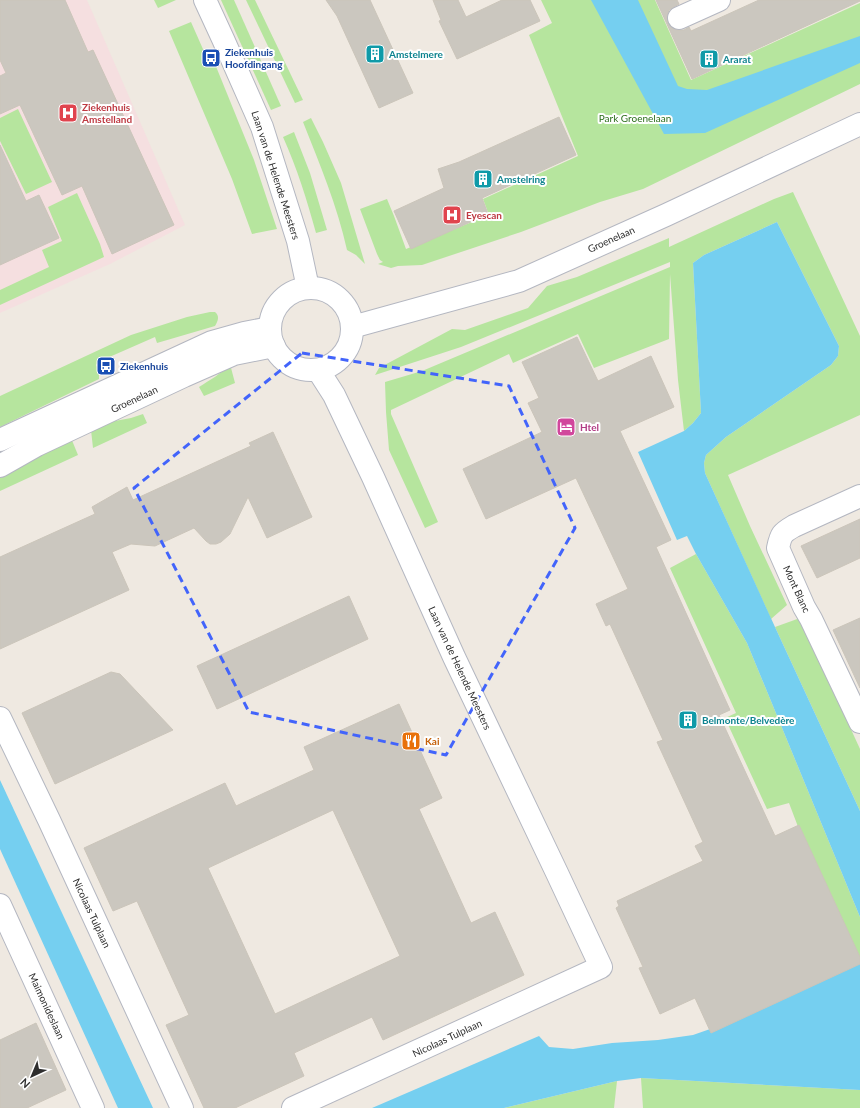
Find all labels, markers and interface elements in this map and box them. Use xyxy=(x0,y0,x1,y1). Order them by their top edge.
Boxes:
building icon: Amstelmere xyxy=(364,43,386,65)
place label: Ziekenhuis Hoofdingang xyxy=(225,46,283,70)
bus stop icon: Ziekenhuis Hoofdingang xyxy=(200,47,222,69)
place label: Amstelmere xyxy=(388,48,444,60)
building icon: Ararat xyxy=(698,48,720,70)
place label: Ararat xyxy=(722,53,751,65)
place label: Ziekenhuis Amstelland xyxy=(81,101,132,125)
hospital icon: Ziekenhuis Amstelland xyxy=(57,102,79,124)
street label: Laan van de Helende Meesters xyxy=(249,109,303,241)
park label: Park Groenelaan xyxy=(599,112,671,124)
building icon: Amstelring xyxy=(472,168,494,190)
place label: Amstelring xyxy=(496,173,546,185)
hospital icon: Eyescan xyxy=(441,204,463,226)
place label: Eyescan xyxy=(466,209,502,221)
street label: Groenelaan xyxy=(586,223,636,255)
bus stop icon: Ziekenhuis xyxy=(95,355,117,377)
place label: Ziekenhuis xyxy=(120,360,169,372)
street label: Groenelaan xyxy=(109,383,159,415)
hotel icon: Htel xyxy=(555,416,577,438)
place label: Htel xyxy=(580,421,599,433)
street label: Mont Blanc xyxy=(781,564,813,615)
street label: Laan van de Helende Meesters xyxy=(426,604,494,732)
building icon: Belmonte/Belvedère xyxy=(677,709,699,731)
place label: Belmonte/Belvedère xyxy=(702,714,795,726)
restaurant icon: Kai xyxy=(400,730,422,752)
place label: Kai xyxy=(425,735,440,747)
street label: Nicolaas Tulplaan xyxy=(71,876,113,950)
street label: Maimonideslaan xyxy=(26,971,68,1041)
street label: Nicolaas Tulplaan xyxy=(410,1017,484,1059)
north arrow xyxy=(12,1056,52,1096)
text: N xyxy=(17,1076,32,1091)

